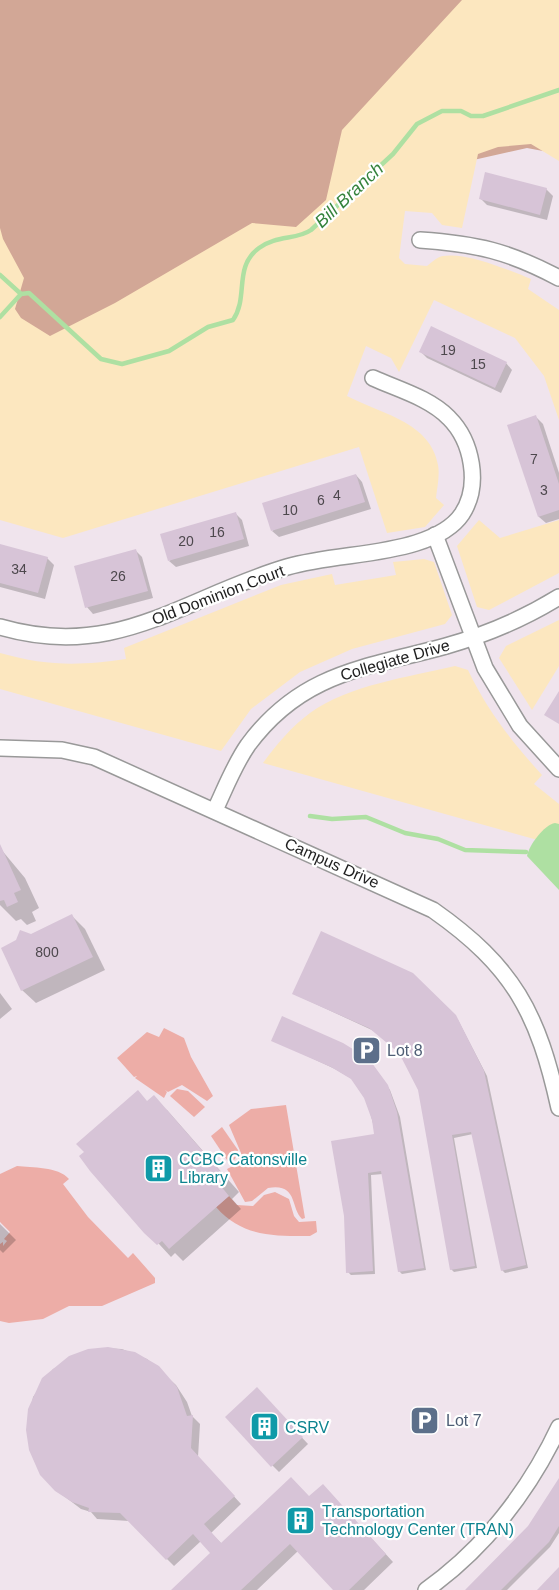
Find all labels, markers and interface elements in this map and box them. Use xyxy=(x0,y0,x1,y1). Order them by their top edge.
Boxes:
water label: Bill Branch xyxy=(311,158,387,232)
house number: 19 xyxy=(440,342,456,358)
house number: 15 xyxy=(470,356,486,372)
house number: 7 xyxy=(530,451,538,467)
house number: 3 xyxy=(540,482,548,498)
house number: 4 xyxy=(333,487,341,503)
house number: 6 xyxy=(317,492,325,508)
house number: 10 xyxy=(282,502,298,518)
house number: 16 xyxy=(209,524,225,540)
house number: 20 xyxy=(178,533,194,549)
house number: 34 xyxy=(11,561,27,577)
street label: Old Dominion Court xyxy=(149,562,287,628)
house number: 26 xyxy=(110,568,126,584)
street label: Collegiate Drive xyxy=(338,636,452,684)
street label: Campus Drive xyxy=(282,835,382,891)
house number: 800 xyxy=(35,944,59,960)
parking icon: Lot 8 xyxy=(350,1034,382,1066)
place label: Lot 8 xyxy=(387,1042,423,1059)
place label: CCBC Catonsville Library xyxy=(179,1151,307,1186)
building icon: CCBC Catonsville Library xyxy=(142,1152,174,1184)
parking icon: Lot 7 xyxy=(409,1404,441,1436)
building icon: CSRV xyxy=(248,1411,280,1443)
place label: Lot 7 xyxy=(446,1412,482,1429)
place label: CSRV xyxy=(285,1419,329,1436)
place label: Transportation Technology Center (TRAN) xyxy=(322,1503,514,1538)
building icon: Transportation Technology Center (TRAN) xyxy=(285,1504,317,1536)

